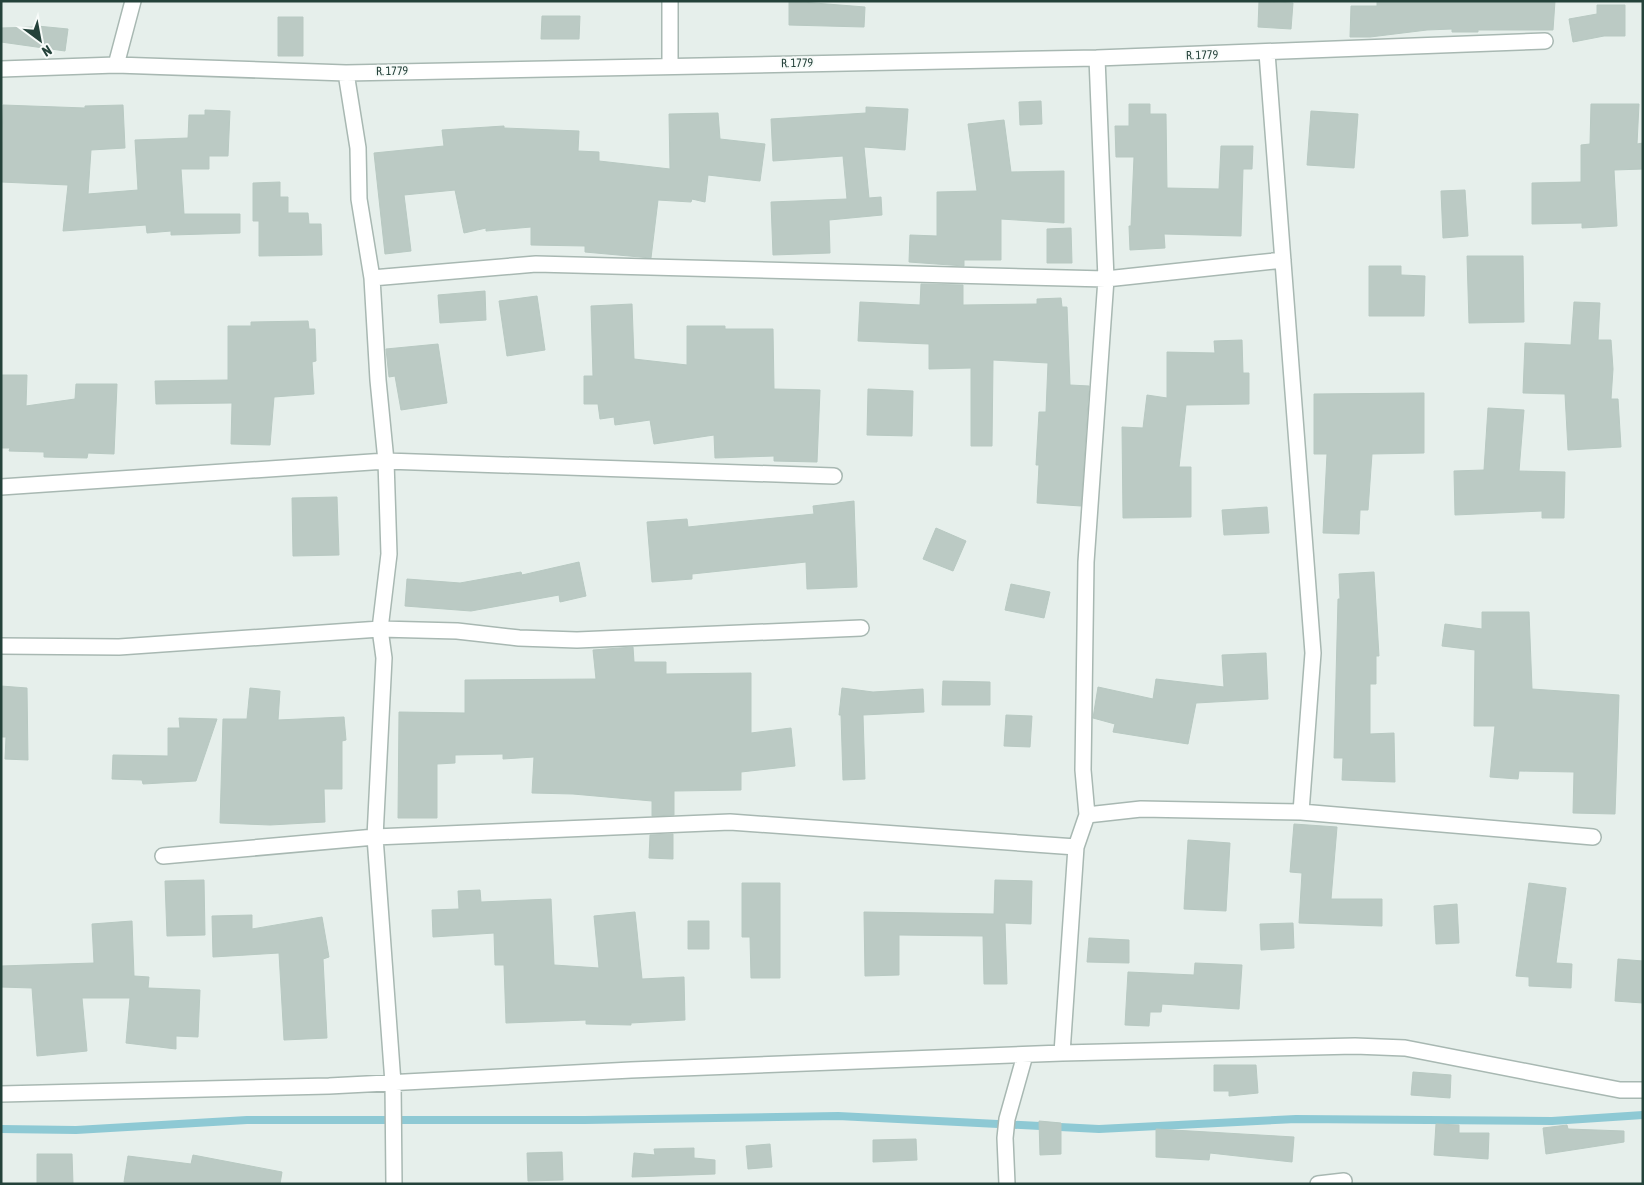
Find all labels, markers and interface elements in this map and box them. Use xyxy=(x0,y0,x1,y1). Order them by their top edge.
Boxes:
north arrow xyxy=(15,15,65,65)
text: N xyxy=(39,42,55,60)
street label: R. 1779 xyxy=(1186,47,1219,63)
street label: R. 1779 xyxy=(781,56,814,70)
street label: R. 1779 xyxy=(376,64,409,78)

